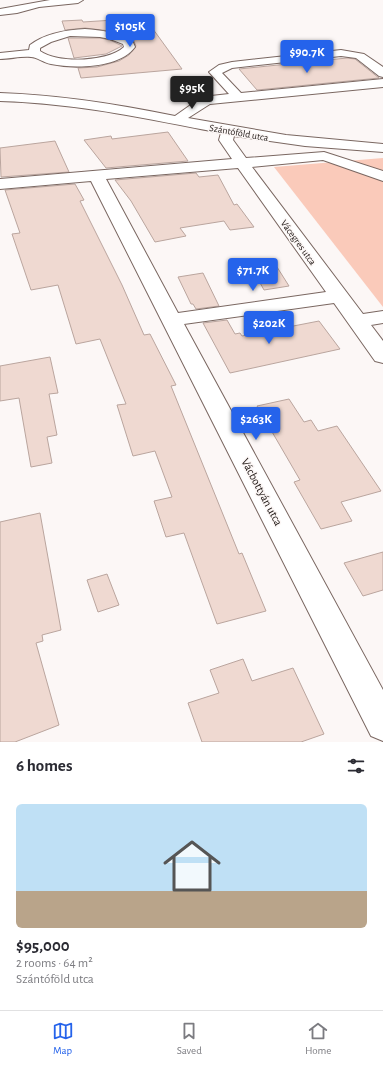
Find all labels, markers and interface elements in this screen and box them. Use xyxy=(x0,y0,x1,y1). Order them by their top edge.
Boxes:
pin: $105K xyxy=(102,14,158,48)
text: $105K xyxy=(115,20,145,33)
pin: $90.7K xyxy=(274,40,340,74)
text: $90.7K xyxy=(289,46,325,59)
pin: $95K xyxy=(168,76,216,110)
text: $95K xyxy=(179,82,205,95)
street label: Szántóföld utca xyxy=(208,123,270,143)
street label: Vácegres utca xyxy=(279,218,318,267)
pin: $71.7K xyxy=(220,258,286,292)
text: $71.7K xyxy=(237,264,269,277)
pin: $202K xyxy=(241,311,297,345)
text: $202K xyxy=(253,317,285,330)
pin: $263K xyxy=(228,407,284,441)
text: $263K xyxy=(240,413,272,426)
street label: Vácbottyán utca xyxy=(238,456,285,529)
icon: filters xyxy=(345,755,367,777)
text: 6 homes xyxy=(16,757,72,774)
icon: home xyxy=(156,830,228,902)
text: $95,000 xyxy=(16,937,70,954)
text: 2 rooms · 64 m² xyxy=(16,957,93,970)
text: Szántóföld utca xyxy=(16,973,94,986)
tab: Map xyxy=(52,1020,74,1057)
tab: Saved xyxy=(177,1020,202,1057)
tab: Home xyxy=(305,1020,331,1057)

